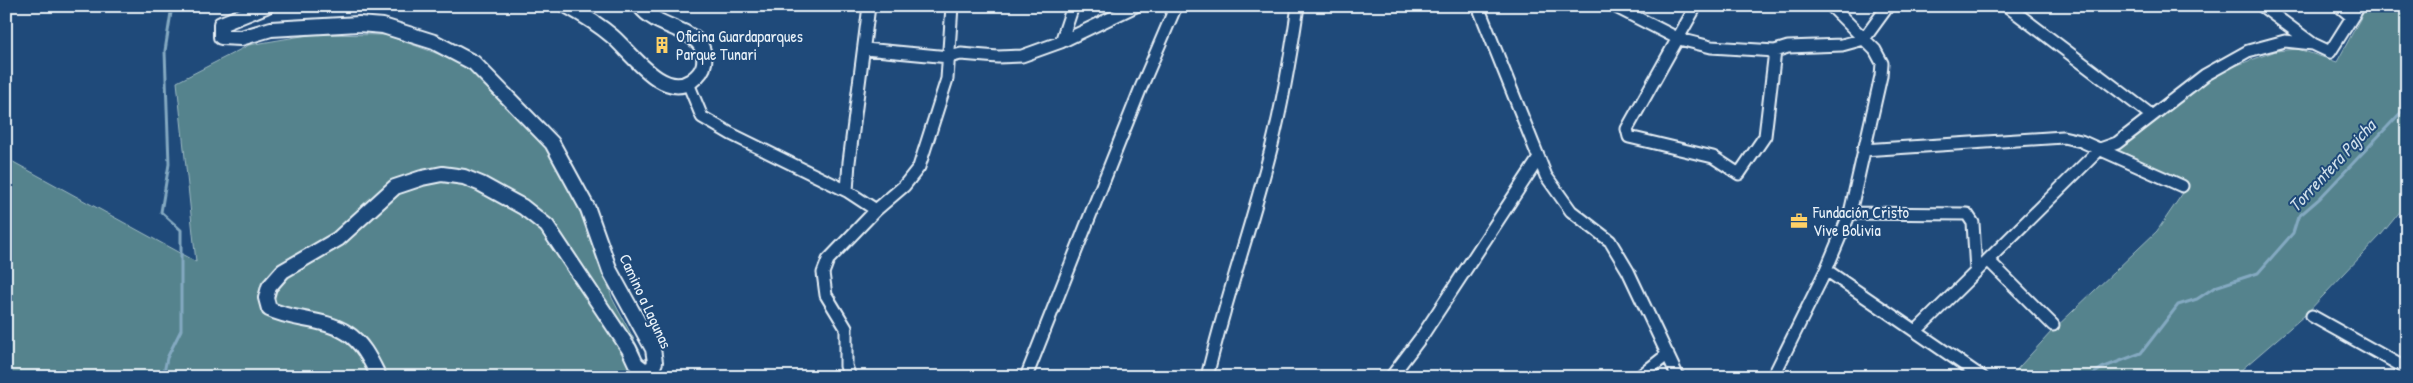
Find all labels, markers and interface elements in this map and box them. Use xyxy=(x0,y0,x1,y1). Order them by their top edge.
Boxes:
place label: Oficina Guardaparques Parque Tunari xyxy=(676,25,803,65)
building icon: Oficina Guardaparques Parque Tunari xyxy=(652,35,672,55)
water label: Torrentera Pajcha xyxy=(2282,113,2382,217)
place label: Fundación Cristo Vive Bolivia xyxy=(1812,201,1909,241)
office icon: Fundación Cristo Vive Bolivia xyxy=(1789,211,1809,231)
street label: Camino a Lagunas xyxy=(614,250,678,352)

